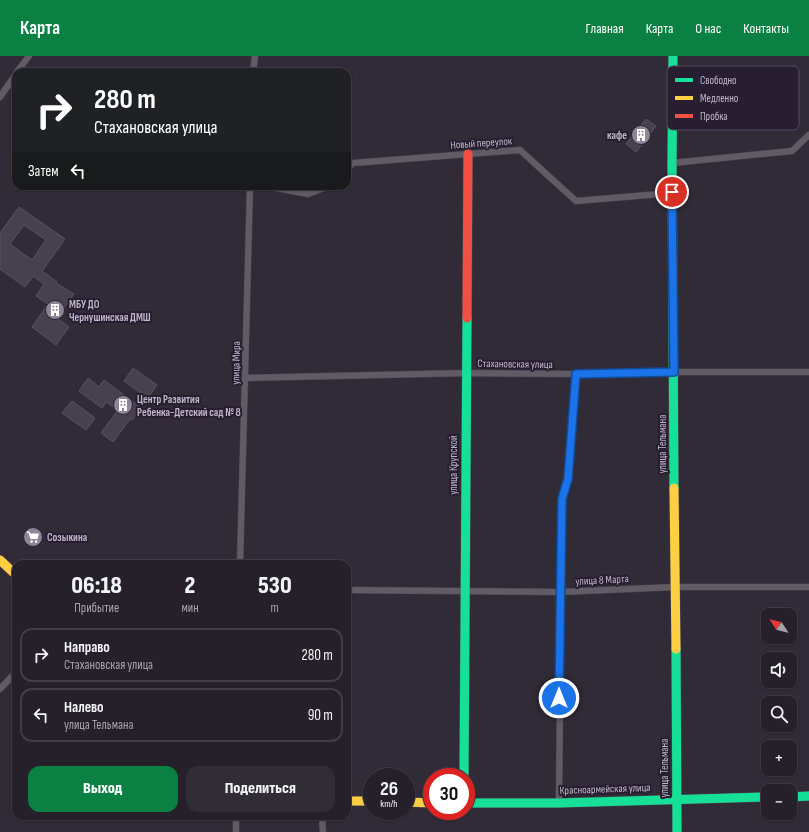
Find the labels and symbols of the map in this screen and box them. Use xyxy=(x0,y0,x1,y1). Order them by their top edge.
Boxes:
legend xyxy=(667,66,799,130)
text: Свободно xyxy=(700,74,737,87)
text: Медленно xyxy=(700,92,739,105)
text: Пробка xyxy=(700,110,728,123)
building icon: кафе xyxy=(630,124,652,146)
place label: кафе xyxy=(607,129,627,142)
street label: Новый переулок xyxy=(450,134,513,152)
pin xyxy=(655,175,689,209)
place label: МБУ ДО Чернушинская ДМШ xyxy=(69,298,151,324)
building icon: МБУ ДО Чернушинская ДМШ xyxy=(44,299,66,321)
street label: улица Мира xyxy=(229,341,243,385)
street label: Стахановская улица xyxy=(477,357,553,371)
place label: Центр Развития Ребенка-Детский сад № 8 xyxy=(137,393,241,419)
building icon: Центр Развития Ребенка-Детский сад № 8 xyxy=(112,394,134,416)
street label: улица Тельмана xyxy=(656,415,669,473)
street label: улица Крупской xyxy=(447,435,460,495)
supermarket icon: Созыкина xyxy=(22,526,44,548)
place label: Созыкина xyxy=(47,531,88,544)
street label: улица 8 Марта xyxy=(575,572,629,588)
north arrow xyxy=(761,608,797,644)
position arrow xyxy=(538,677,580,719)
street label: улица Тельмана xyxy=(658,739,671,797)
speed limit sign: 30 xyxy=(423,768,475,820)
street label: Красноармейская улица xyxy=(559,781,651,797)

